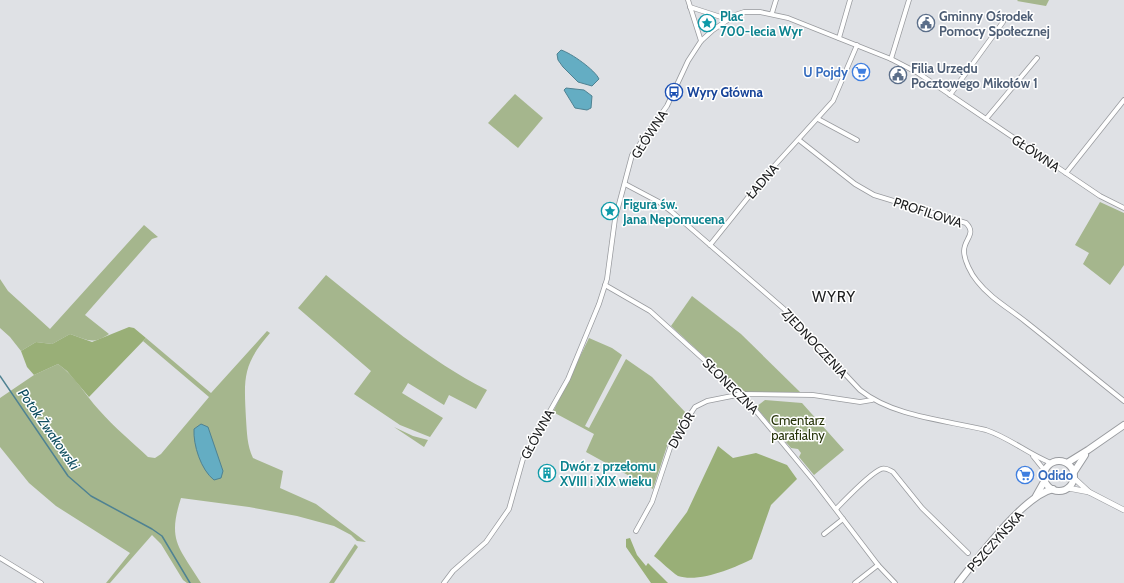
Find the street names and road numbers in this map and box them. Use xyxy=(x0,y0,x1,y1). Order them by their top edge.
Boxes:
street label: GŁÓWNA xyxy=(627,107,671,161)
street label: GŁÓWNA xyxy=(1009,131,1063,175)
street label: ŁADNA xyxy=(742,160,782,202)
street label: PROFILOWA xyxy=(892,193,964,231)
street label: ZJEDNOCZENIA xyxy=(779,305,851,381)
street label: SŁONECZNA xyxy=(700,355,762,417)
street label: GŁÓWNA xyxy=(517,406,557,462)
street label: DWÓR xyxy=(664,409,698,451)
street label: PSZCZYŃSKA xyxy=(963,507,1027,575)

